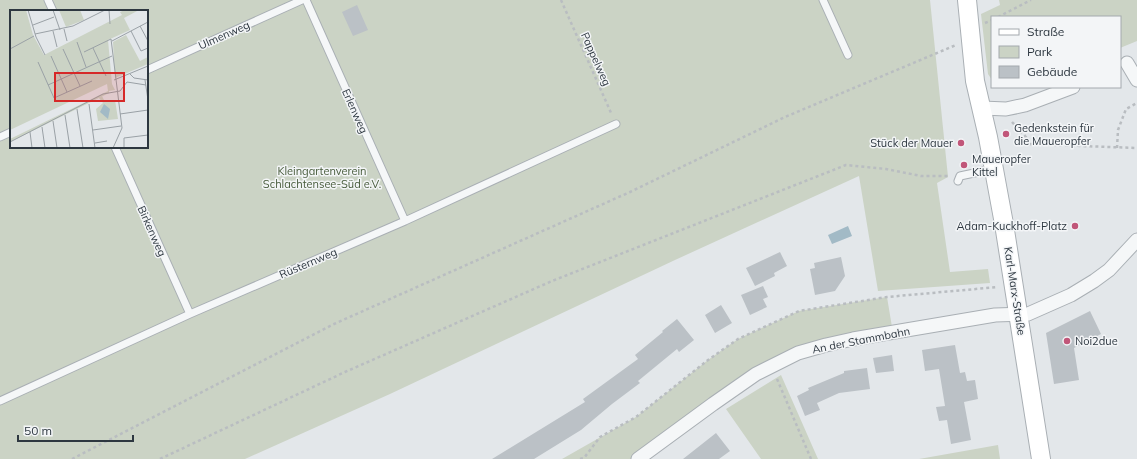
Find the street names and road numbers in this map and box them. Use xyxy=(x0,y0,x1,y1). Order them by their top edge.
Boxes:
street label: Ulmenweg xyxy=(196,17,252,53)
street label: Pappelweg xyxy=(578,30,614,88)
street label: Erlenweg xyxy=(339,86,371,136)
street label: Birkenweg xyxy=(135,203,169,259)
street label: Rüsternweg xyxy=(277,245,339,281)
street label: Karl-Marx-Straße xyxy=(1001,246,1029,336)
street label: An der Stammbahn xyxy=(811,324,911,356)

